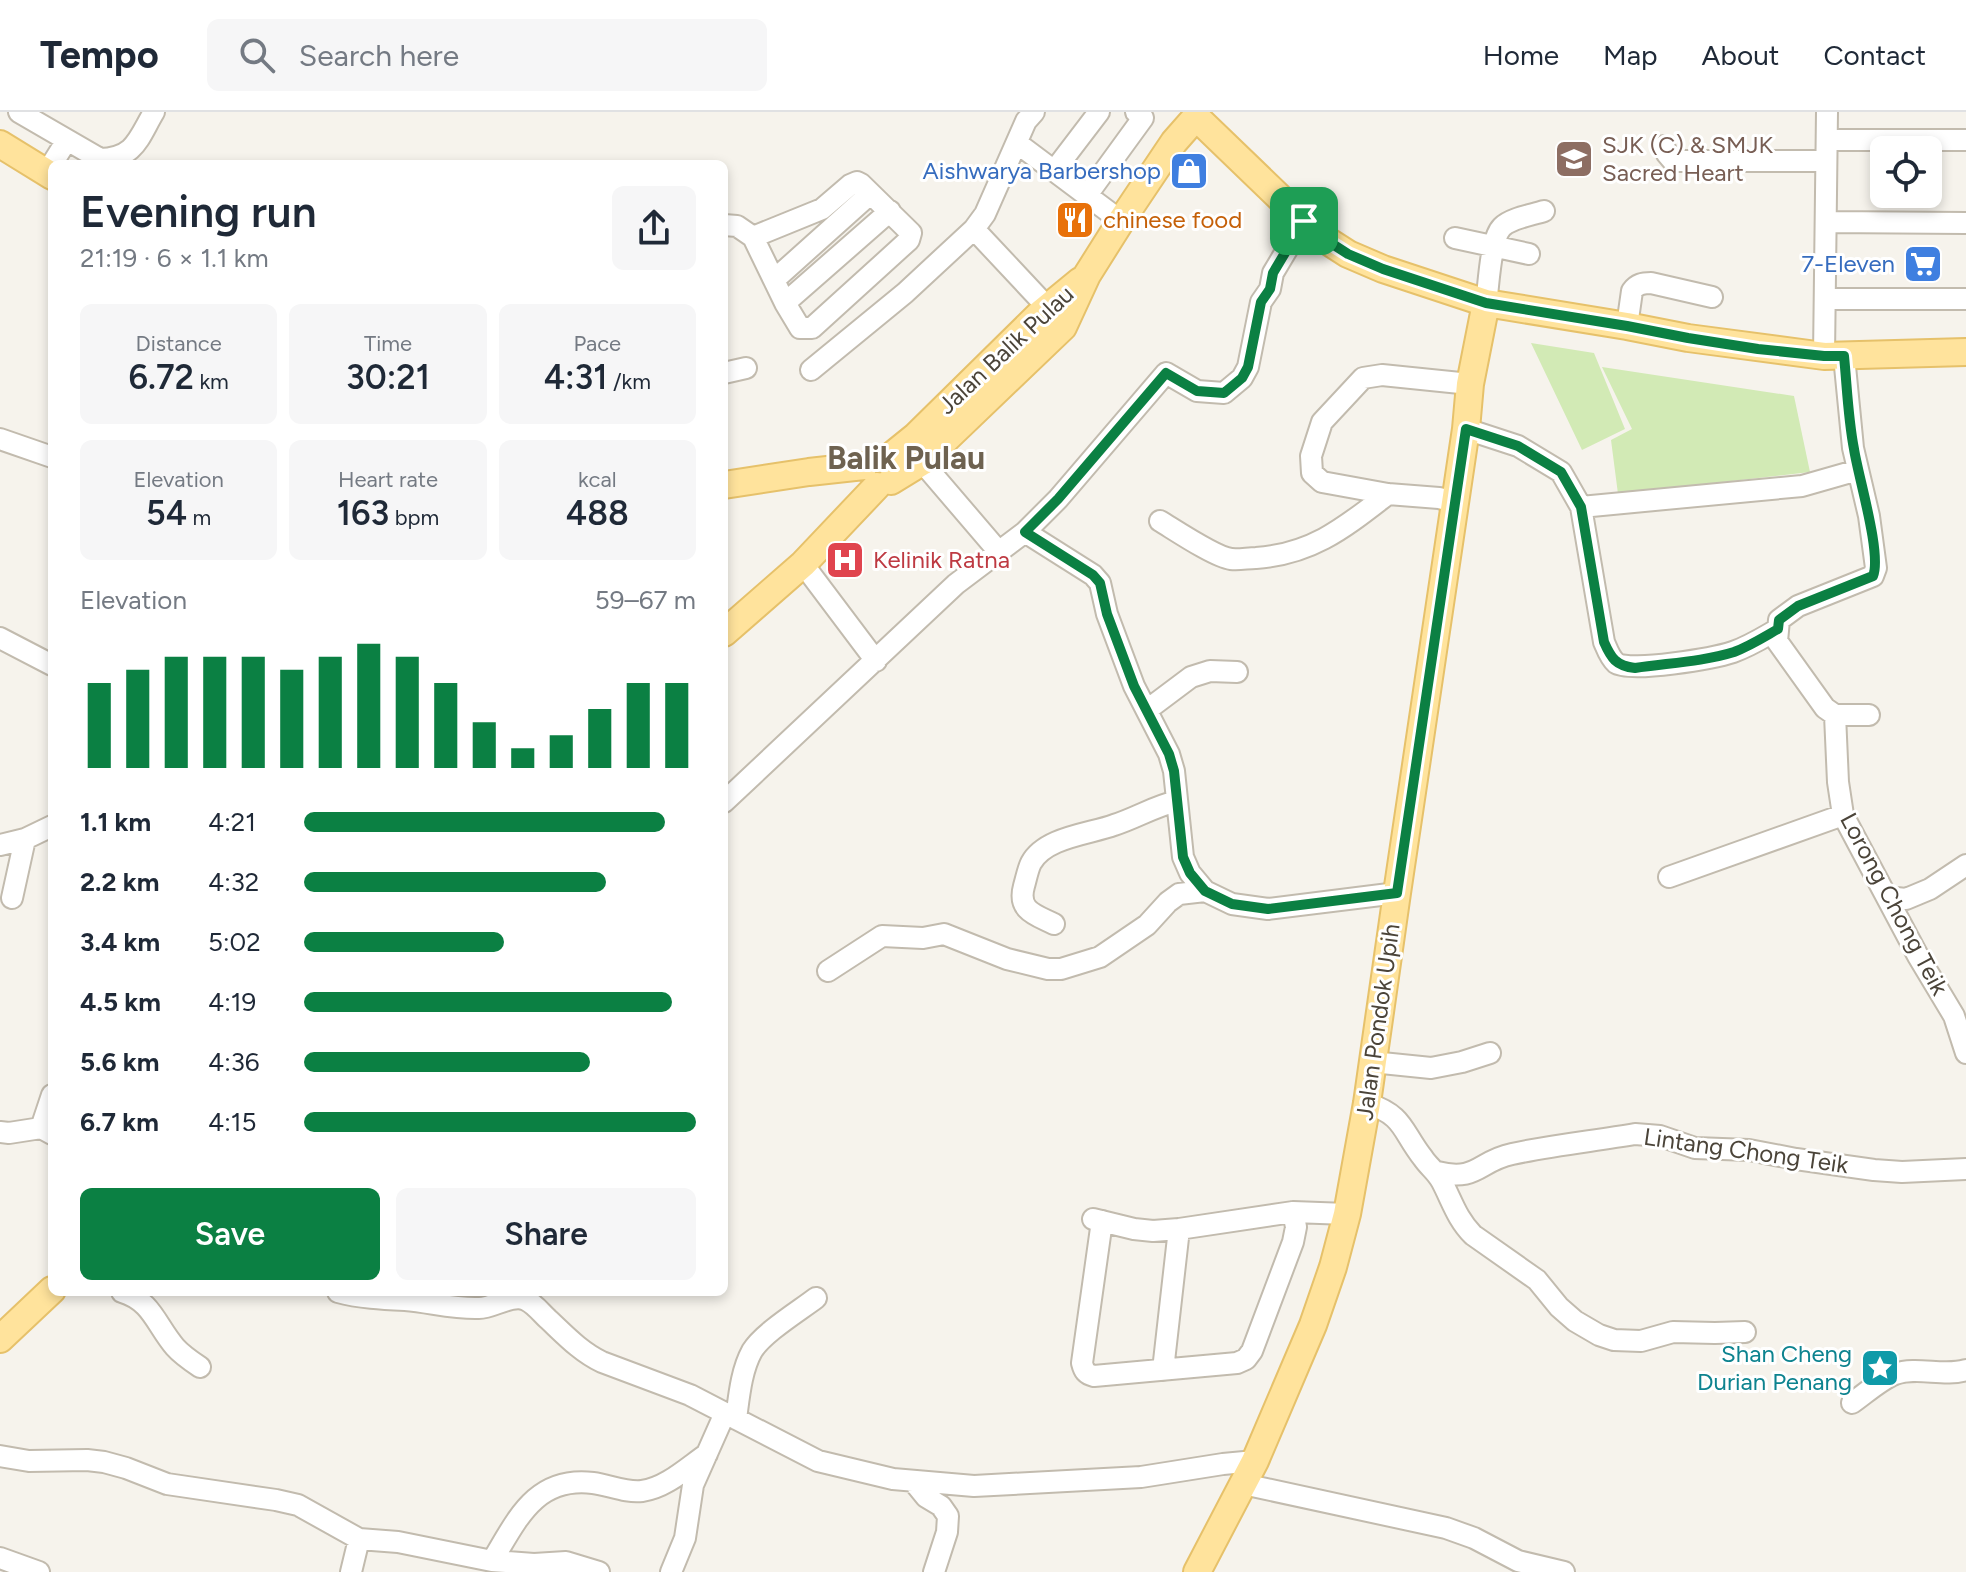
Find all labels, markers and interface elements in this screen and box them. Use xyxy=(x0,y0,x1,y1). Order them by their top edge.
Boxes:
search box xyxy=(207,19,767,91)
text: Tempo xyxy=(40,32,159,78)
icon: search xyxy=(235,33,279,77)
text: Search here xyxy=(299,37,459,74)
text: Home xyxy=(1483,38,1559,72)
text: Map xyxy=(1603,38,1658,72)
text: About xyxy=(1702,38,1779,72)
text: Contact xyxy=(1823,38,1926,72)
place label: SJK (C) & SMJK Sacred Heart xyxy=(1602,130,1774,187)
map controls xyxy=(1870,136,1942,208)
button: locate xyxy=(1870,136,1942,208)
school or university icon: SJK (C) & SMJK Sacred Heart xyxy=(1553,138,1595,180)
shop icon: Aishwarya Barbershop xyxy=(1168,150,1210,192)
place label: Aishwarya Barbershop xyxy=(922,156,1161,185)
text: Evening run xyxy=(80,185,317,238)
button: share xyxy=(612,186,696,270)
pin xyxy=(1270,187,1338,255)
restaurant icon: chinese food xyxy=(1054,199,1096,241)
icon: arrive xyxy=(1282,199,1326,243)
place label: chinese food xyxy=(1103,205,1242,234)
text: 21:19 · 6 × 1.1 km xyxy=(80,242,269,274)
supermarket icon: 7-Eleven xyxy=(1902,243,1944,285)
place label: 7-Eleven xyxy=(1801,249,1895,278)
street label: Jalan Balik Pulau xyxy=(932,279,1079,420)
text: Distance xyxy=(136,330,222,357)
text: Time xyxy=(364,330,412,357)
text: Pace xyxy=(573,330,621,357)
text: 6.72 xyxy=(129,357,194,398)
text: 30:21 xyxy=(346,357,430,398)
text: 4:31 xyxy=(544,357,608,398)
text: km xyxy=(194,368,229,395)
text: /km xyxy=(608,368,651,395)
district label: Balik Pulau xyxy=(827,439,985,477)
text: Elevation xyxy=(133,466,224,493)
text: Heart rate xyxy=(338,466,438,493)
text: kcal xyxy=(578,466,617,493)
text: 54 xyxy=(146,493,187,534)
text: 163 xyxy=(337,493,389,534)
text: 488 xyxy=(566,493,629,534)
text: m xyxy=(187,504,211,531)
text: bpm xyxy=(389,504,439,531)
hospital icon: Kelinik Ratna xyxy=(824,539,866,581)
place label: Kelinik Ratna xyxy=(873,545,1010,574)
text: Elevation xyxy=(80,584,187,616)
text: 59–67 m xyxy=(595,584,696,616)
text: 1.1 km xyxy=(80,806,151,838)
text: 4:21 xyxy=(208,806,256,838)
street label: Lorong Chong Teik xyxy=(1834,808,1955,1000)
text: 2.2 km xyxy=(80,866,159,898)
text: 4:32 xyxy=(208,866,259,898)
street label: Jalan Pondok Upih xyxy=(1349,922,1406,1122)
text: 3.4 km xyxy=(80,926,160,958)
text: 5:02 xyxy=(208,926,261,958)
text: 4.5 km xyxy=(80,986,161,1018)
text: 4:19 xyxy=(208,986,256,1018)
text: 5.6 km xyxy=(80,1046,159,1078)
text: 4:36 xyxy=(208,1046,260,1078)
text: 6.7 km xyxy=(80,1106,159,1138)
text: 4:15 xyxy=(208,1106,256,1138)
street label: Lintang Chong Teik xyxy=(1642,1122,1851,1179)
button: Save xyxy=(80,1188,380,1280)
button: Share xyxy=(396,1188,696,1280)
place label: Shan Cheng Durian Penang xyxy=(1697,1339,1852,1396)
place icon: Shan Cheng Durian Penang xyxy=(1859,1347,1901,1389)

